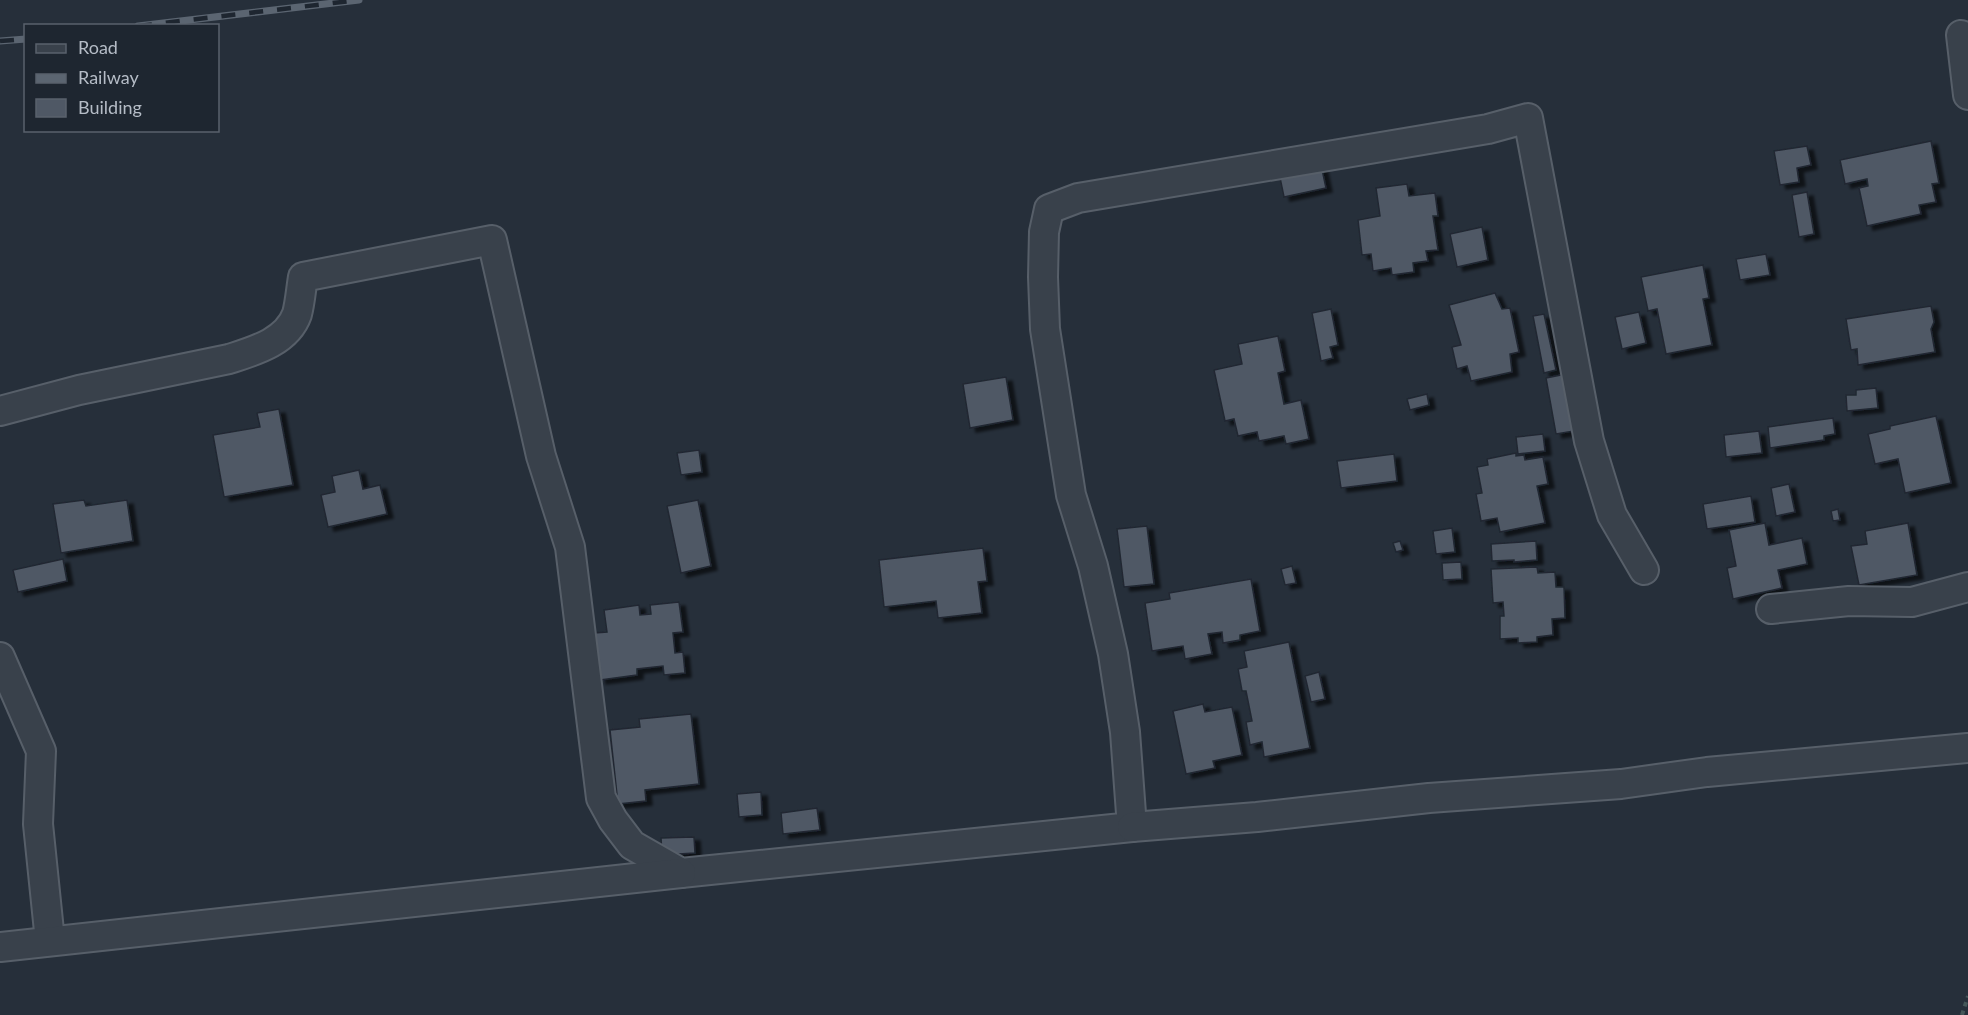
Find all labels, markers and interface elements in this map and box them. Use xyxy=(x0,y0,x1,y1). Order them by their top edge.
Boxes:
legend xyxy=(24,24,219,132)
text: Road xyxy=(78,36,118,58)
text: Railway xyxy=(78,66,139,88)
text: Building xyxy=(78,96,142,118)

